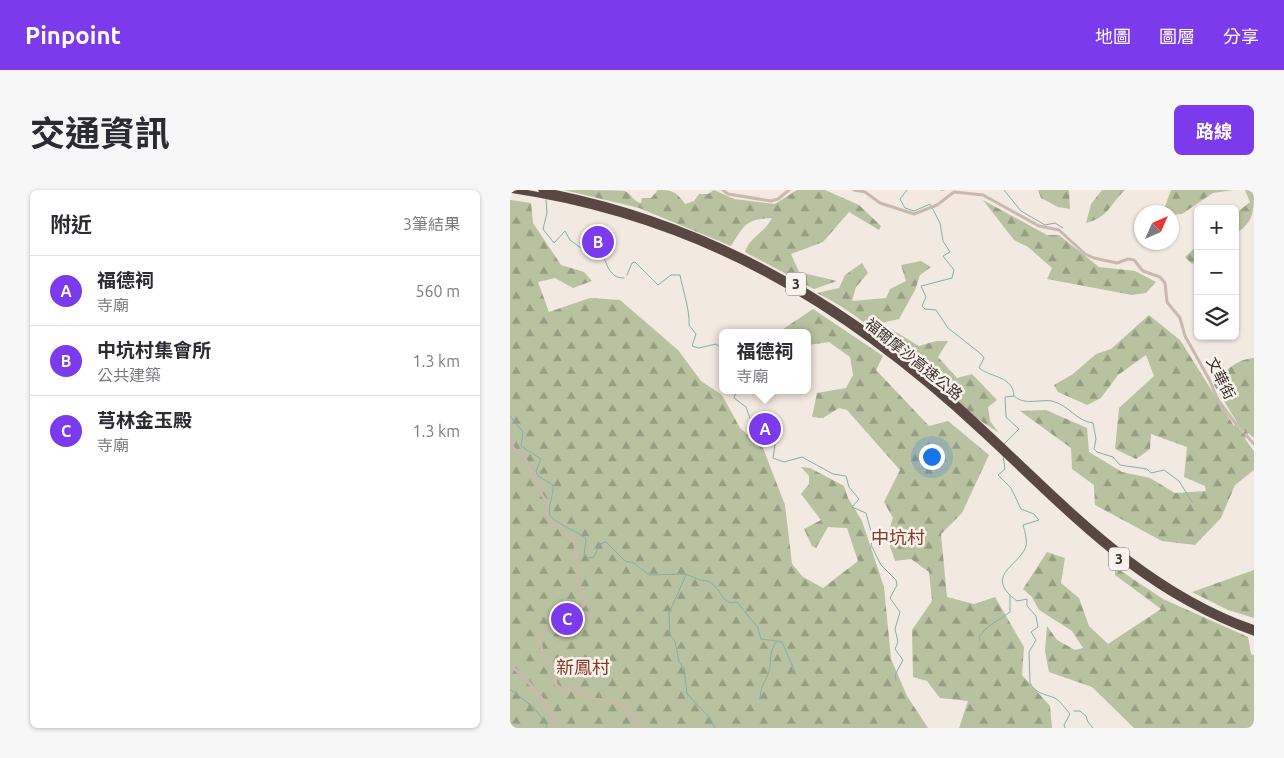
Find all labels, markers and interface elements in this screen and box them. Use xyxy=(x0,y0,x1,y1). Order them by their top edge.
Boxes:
text: Pinpoint xyxy=(25,22,121,49)
text: 地圖 xyxy=(1095,26,1131,46)
text: 圖層 xyxy=(1159,26,1195,46)
text: 分享 xyxy=(1223,26,1259,46)
button: 路線 xyxy=(1174,105,1254,155)
text: 交通資訊 xyxy=(30,113,170,153)
north arrow xyxy=(1134,205,1179,250)
map controls xyxy=(1194,205,1239,340)
button: + xyxy=(1194,205,1239,250)
text: 附近 xyxy=(50,212,92,236)
text: 3筆結果 xyxy=(403,215,460,233)
pin: B xyxy=(582,223,614,261)
button: − xyxy=(1194,250,1239,295)
text: 福德祠 xyxy=(97,269,154,291)
road number: 3 xyxy=(786,272,806,296)
text: A xyxy=(60,282,72,300)
text: 560 m xyxy=(415,282,460,300)
button: layers xyxy=(1194,295,1239,340)
text: 寺廟 xyxy=(97,296,129,314)
street label: 福爾摩沙高速公路 xyxy=(862,315,966,403)
popup xyxy=(719,329,811,394)
text: 中坑村集會所 xyxy=(97,339,211,361)
text: 福德祠 xyxy=(736,340,794,362)
text: B xyxy=(61,352,71,370)
text: 1.3 km xyxy=(412,352,460,370)
street label: 文華街 xyxy=(1203,354,1239,402)
text: 公共建築 xyxy=(97,366,161,384)
text: 寺廟 xyxy=(736,367,769,385)
text: 芎林金玉殿 xyxy=(97,409,192,431)
pin: A xyxy=(749,410,781,448)
text: C xyxy=(61,422,71,440)
text: 1.3 km xyxy=(412,422,460,440)
text: 寺廟 xyxy=(97,436,129,454)
your location xyxy=(919,444,945,470)
district label: 中坑村 xyxy=(871,527,925,547)
road number: 3 xyxy=(1109,548,1129,570)
pin: C xyxy=(551,600,583,638)
district label: 新鳳村 xyxy=(556,657,610,677)

